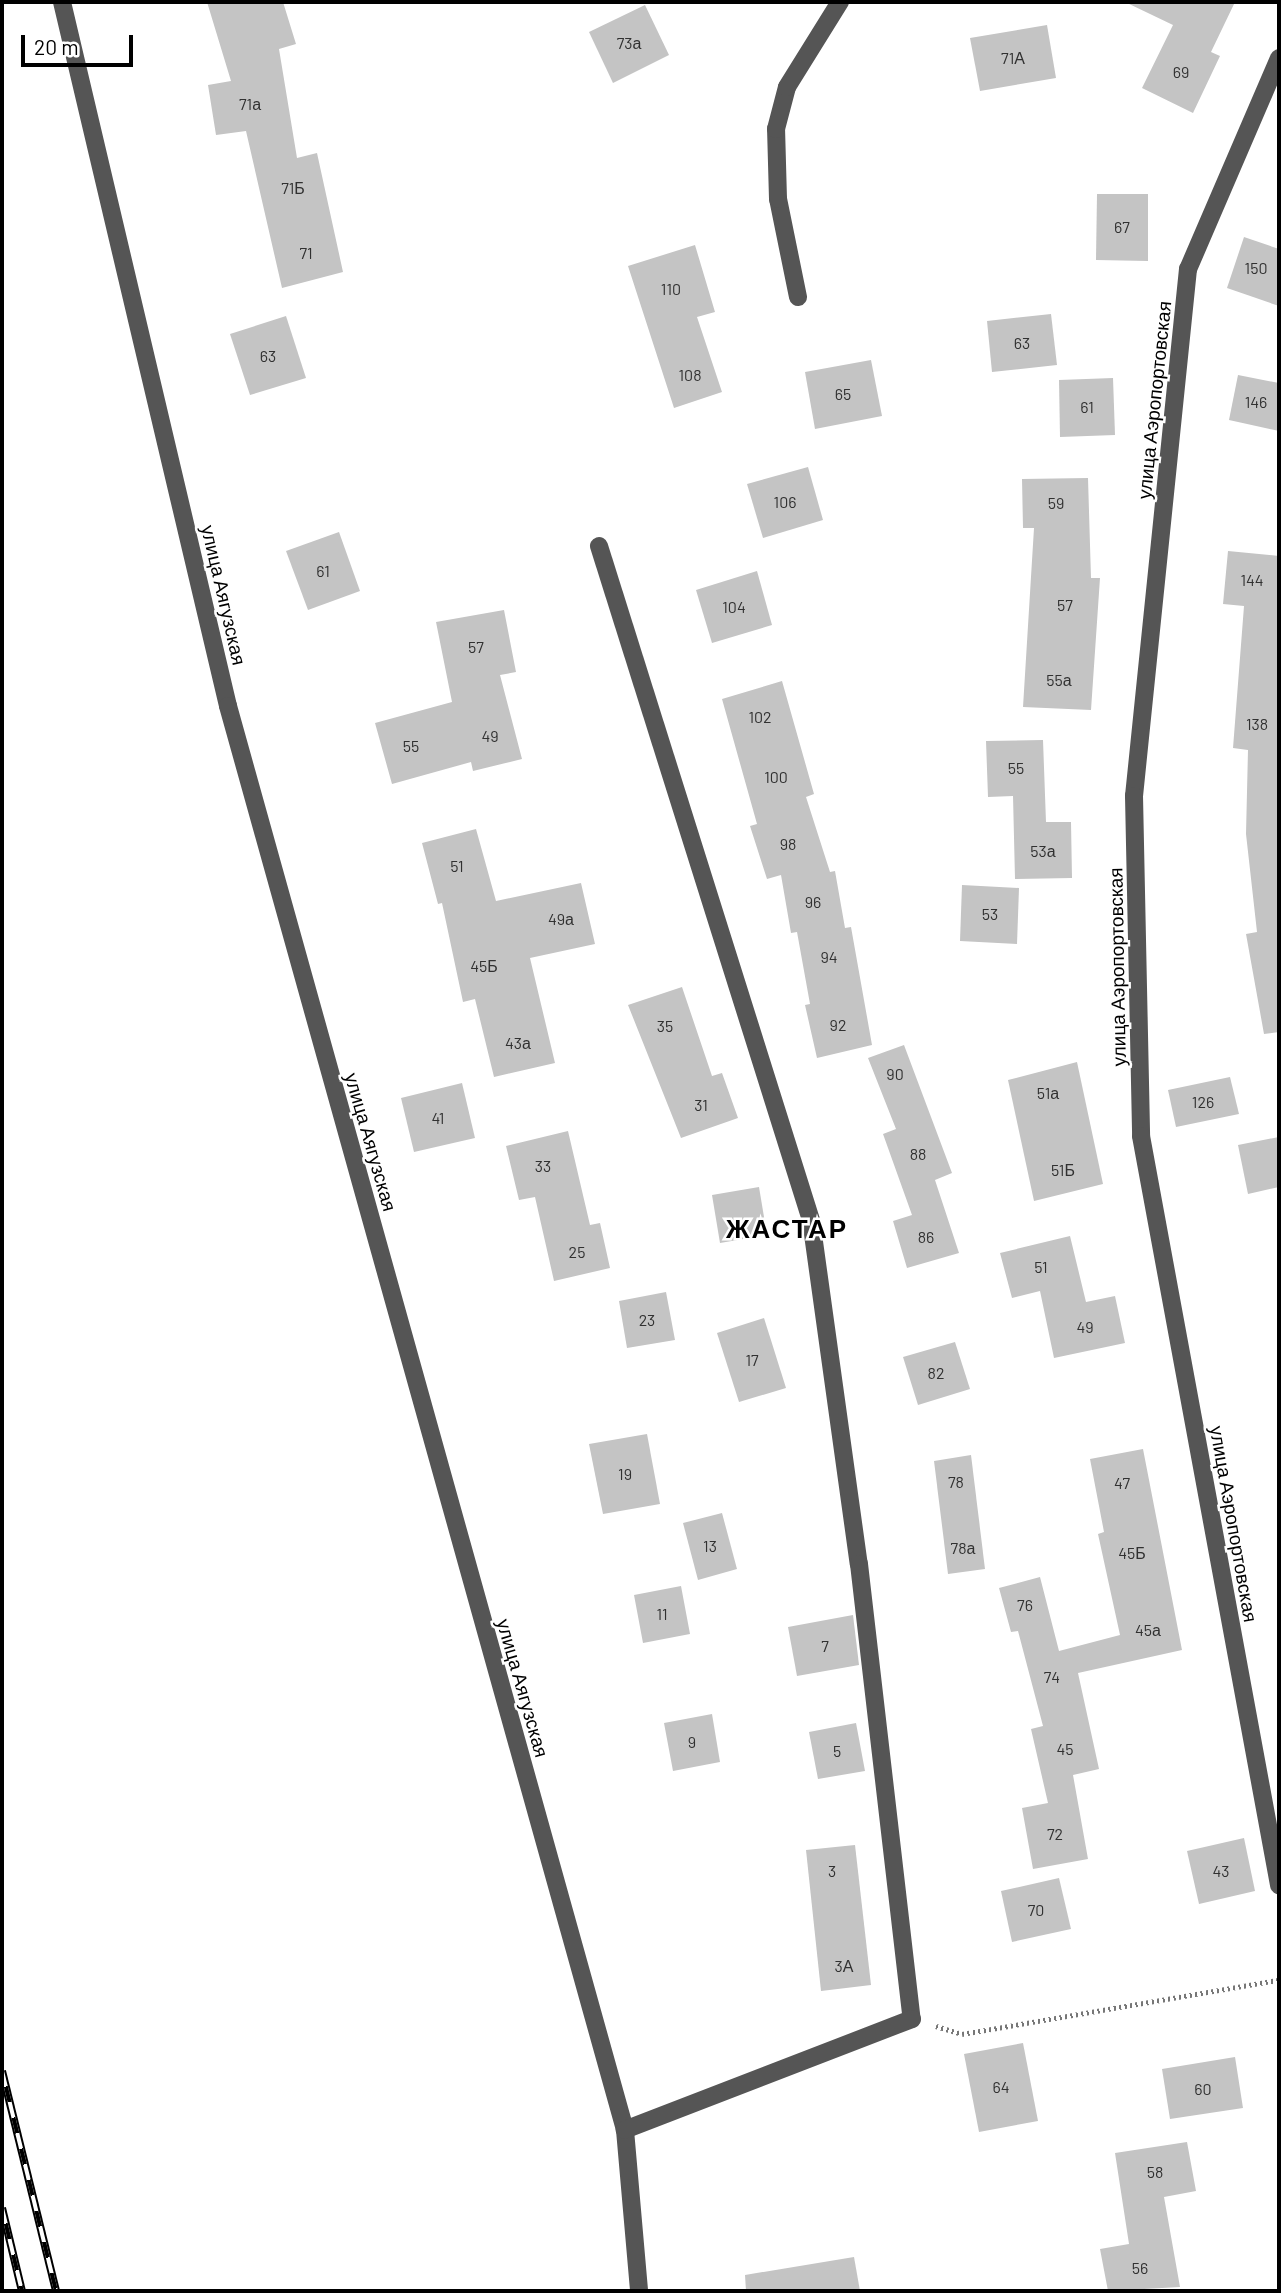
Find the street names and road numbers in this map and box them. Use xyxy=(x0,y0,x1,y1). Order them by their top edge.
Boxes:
street label: улица Аэропортовская xyxy=(1132,300,1176,500)
street label: улица Аягузская xyxy=(197,523,251,667)
street label: улица Аэропортовская xyxy=(1104,867,1130,1067)
street label: улица Аягузская xyxy=(340,1070,402,1214)
street label: улица Аэропортовская xyxy=(1205,1424,1263,1624)
street label: улица Аягузская xyxy=(492,1616,554,1760)

